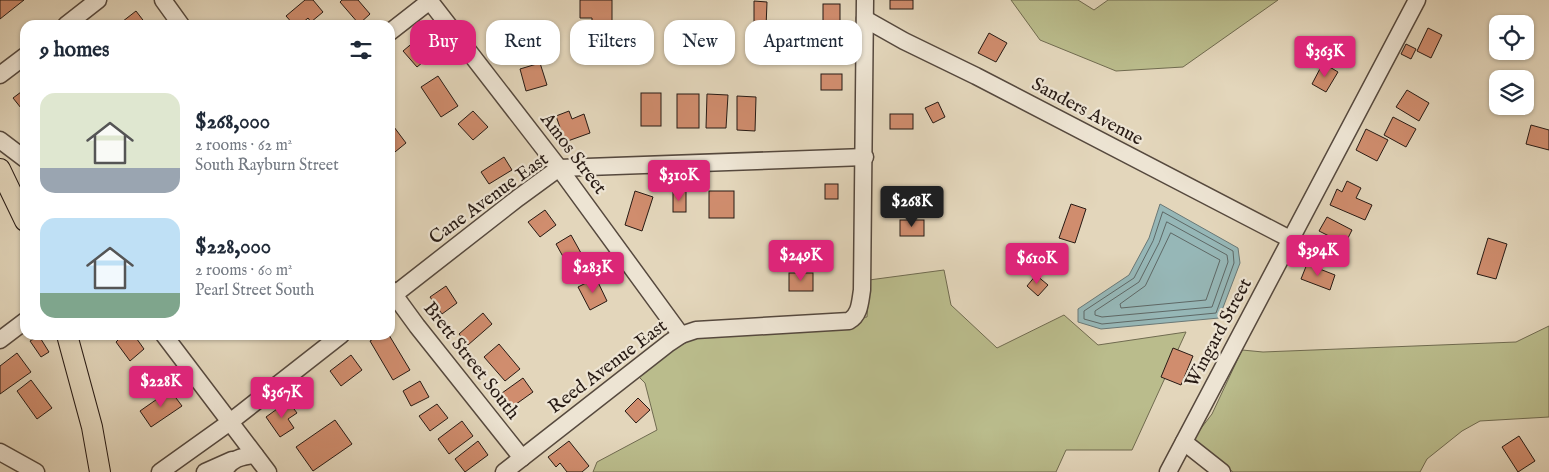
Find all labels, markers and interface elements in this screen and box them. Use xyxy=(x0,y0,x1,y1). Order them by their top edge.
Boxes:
map controls xyxy=(1489,15,1534,115)
button: locate xyxy=(1489,15,1534,60)
chip: Buy xyxy=(410,20,476,65)
chip: Rent xyxy=(486,20,560,65)
chip: Filters xyxy=(570,20,654,65)
chip: New xyxy=(664,20,735,65)
chip: Apartment xyxy=(745,20,862,65)
icon: filters xyxy=(347,36,375,64)
pin: $363K xyxy=(1290,36,1360,78)
text: 9 homes xyxy=(40,37,109,64)
text: $363K xyxy=(1305,42,1345,62)
button: layers xyxy=(1489,70,1534,115)
street label: Sanders Avenue xyxy=(1027,73,1147,152)
street label: Amos Street xyxy=(534,108,612,200)
text: $268,000 xyxy=(195,109,270,136)
icon: home xyxy=(80,113,140,173)
text: 2 rooms · 62 m² xyxy=(195,136,292,156)
street label: Cane Avenue East xyxy=(425,147,554,250)
text: South Rayburn Street xyxy=(195,156,339,176)
pin: $310K xyxy=(644,160,714,202)
text: $310K xyxy=(659,166,699,186)
pin: $268K xyxy=(877,186,947,228)
text: $268K xyxy=(892,192,932,212)
text: $228,000 xyxy=(195,234,271,261)
pin: $394K xyxy=(1283,234,1353,277)
icon: home xyxy=(80,238,140,298)
pin: $249K xyxy=(766,240,836,282)
text: $394K xyxy=(1297,241,1339,261)
pin: $610K xyxy=(1002,242,1072,285)
text: $249K xyxy=(780,246,822,266)
text: $610K xyxy=(1017,249,1057,269)
pin: $283K xyxy=(558,252,628,294)
text: $283K xyxy=(573,258,613,278)
text: 2 rooms · 60 m² xyxy=(195,261,293,281)
street label: Wingard Street xyxy=(1180,274,1258,392)
text: Pearl Street South xyxy=(195,281,314,301)
street label: Brett Street South xyxy=(417,297,525,425)
street label: Reed Avenue East xyxy=(544,314,673,420)
pin: $228K xyxy=(126,366,196,408)
text: $228K xyxy=(140,372,182,392)
pin: $367K xyxy=(247,376,317,419)
text: $367K xyxy=(262,383,302,403)

